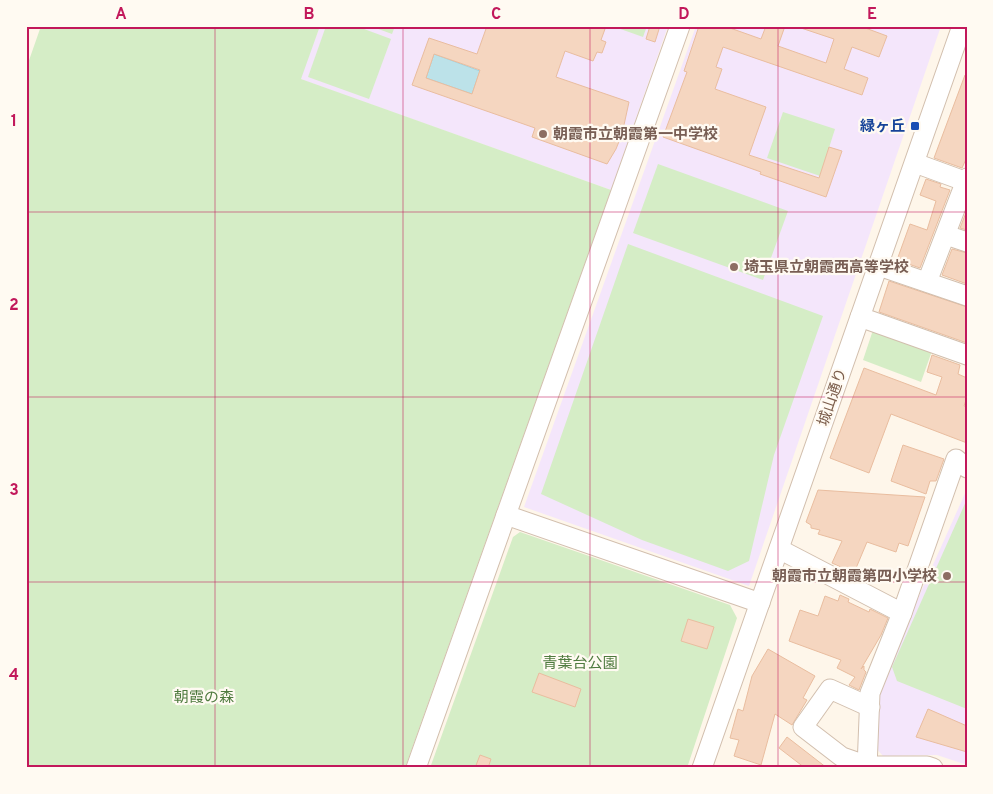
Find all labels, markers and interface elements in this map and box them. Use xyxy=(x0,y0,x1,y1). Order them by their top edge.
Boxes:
text: A xyxy=(115,5,127,25)
text: B xyxy=(303,5,315,25)
text: C xyxy=(491,5,501,25)
text: D xyxy=(678,5,690,25)
text: E xyxy=(867,5,877,25)
text: 1 xyxy=(11,112,17,132)
place label: 緑ヶ丘 xyxy=(860,118,905,137)
marker: 緑ヶ丘 xyxy=(909,120,921,132)
place label: 朝霞市立朝霞第一中学校 xyxy=(553,126,718,145)
marker: 朝霞市立朝霞第一中学校 xyxy=(537,128,549,140)
place label: 埼玉県立朝霞西高等学校 xyxy=(744,259,909,278)
marker: 埼玉県立朝霞西高等学校 xyxy=(728,261,740,273)
text: 2 xyxy=(9,296,19,316)
street label: 城山通り xyxy=(815,366,852,429)
text: 3 xyxy=(9,481,19,501)
place label: 朝霞市立朝霞第四小学校 xyxy=(772,568,937,587)
marker: 朝霞市立朝霞第四小学校 xyxy=(941,570,953,582)
park label: 青葉台公園 xyxy=(542,655,618,674)
text: 4 xyxy=(9,666,19,686)
park label: 朝霞の森 xyxy=(174,689,234,708)

